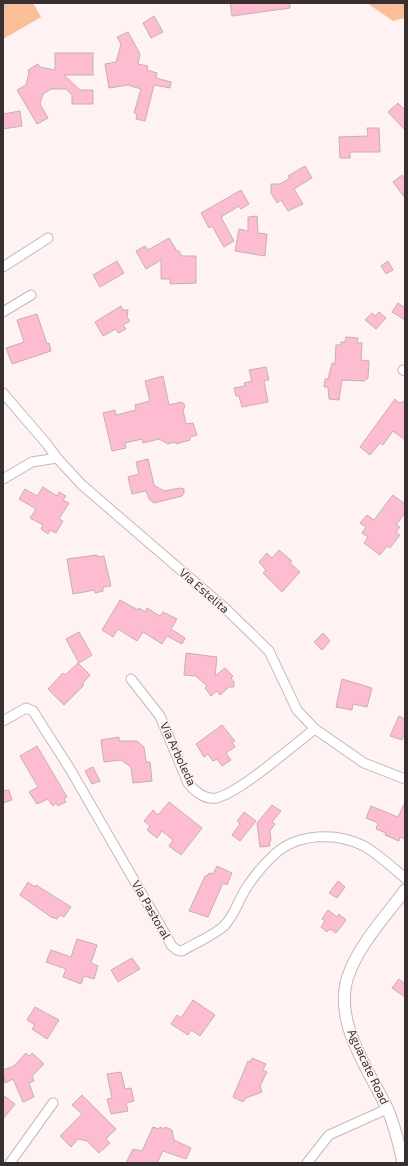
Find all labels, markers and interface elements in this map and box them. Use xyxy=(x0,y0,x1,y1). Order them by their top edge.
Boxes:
street label: Via Estelita xyxy=(177,565,232,616)
street label: Via Arboleda xyxy=(158,720,200,788)
street label: Via Pastoral xyxy=(129,878,175,942)
street label: Aguacate Road xyxy=(345,1027,392,1106)

